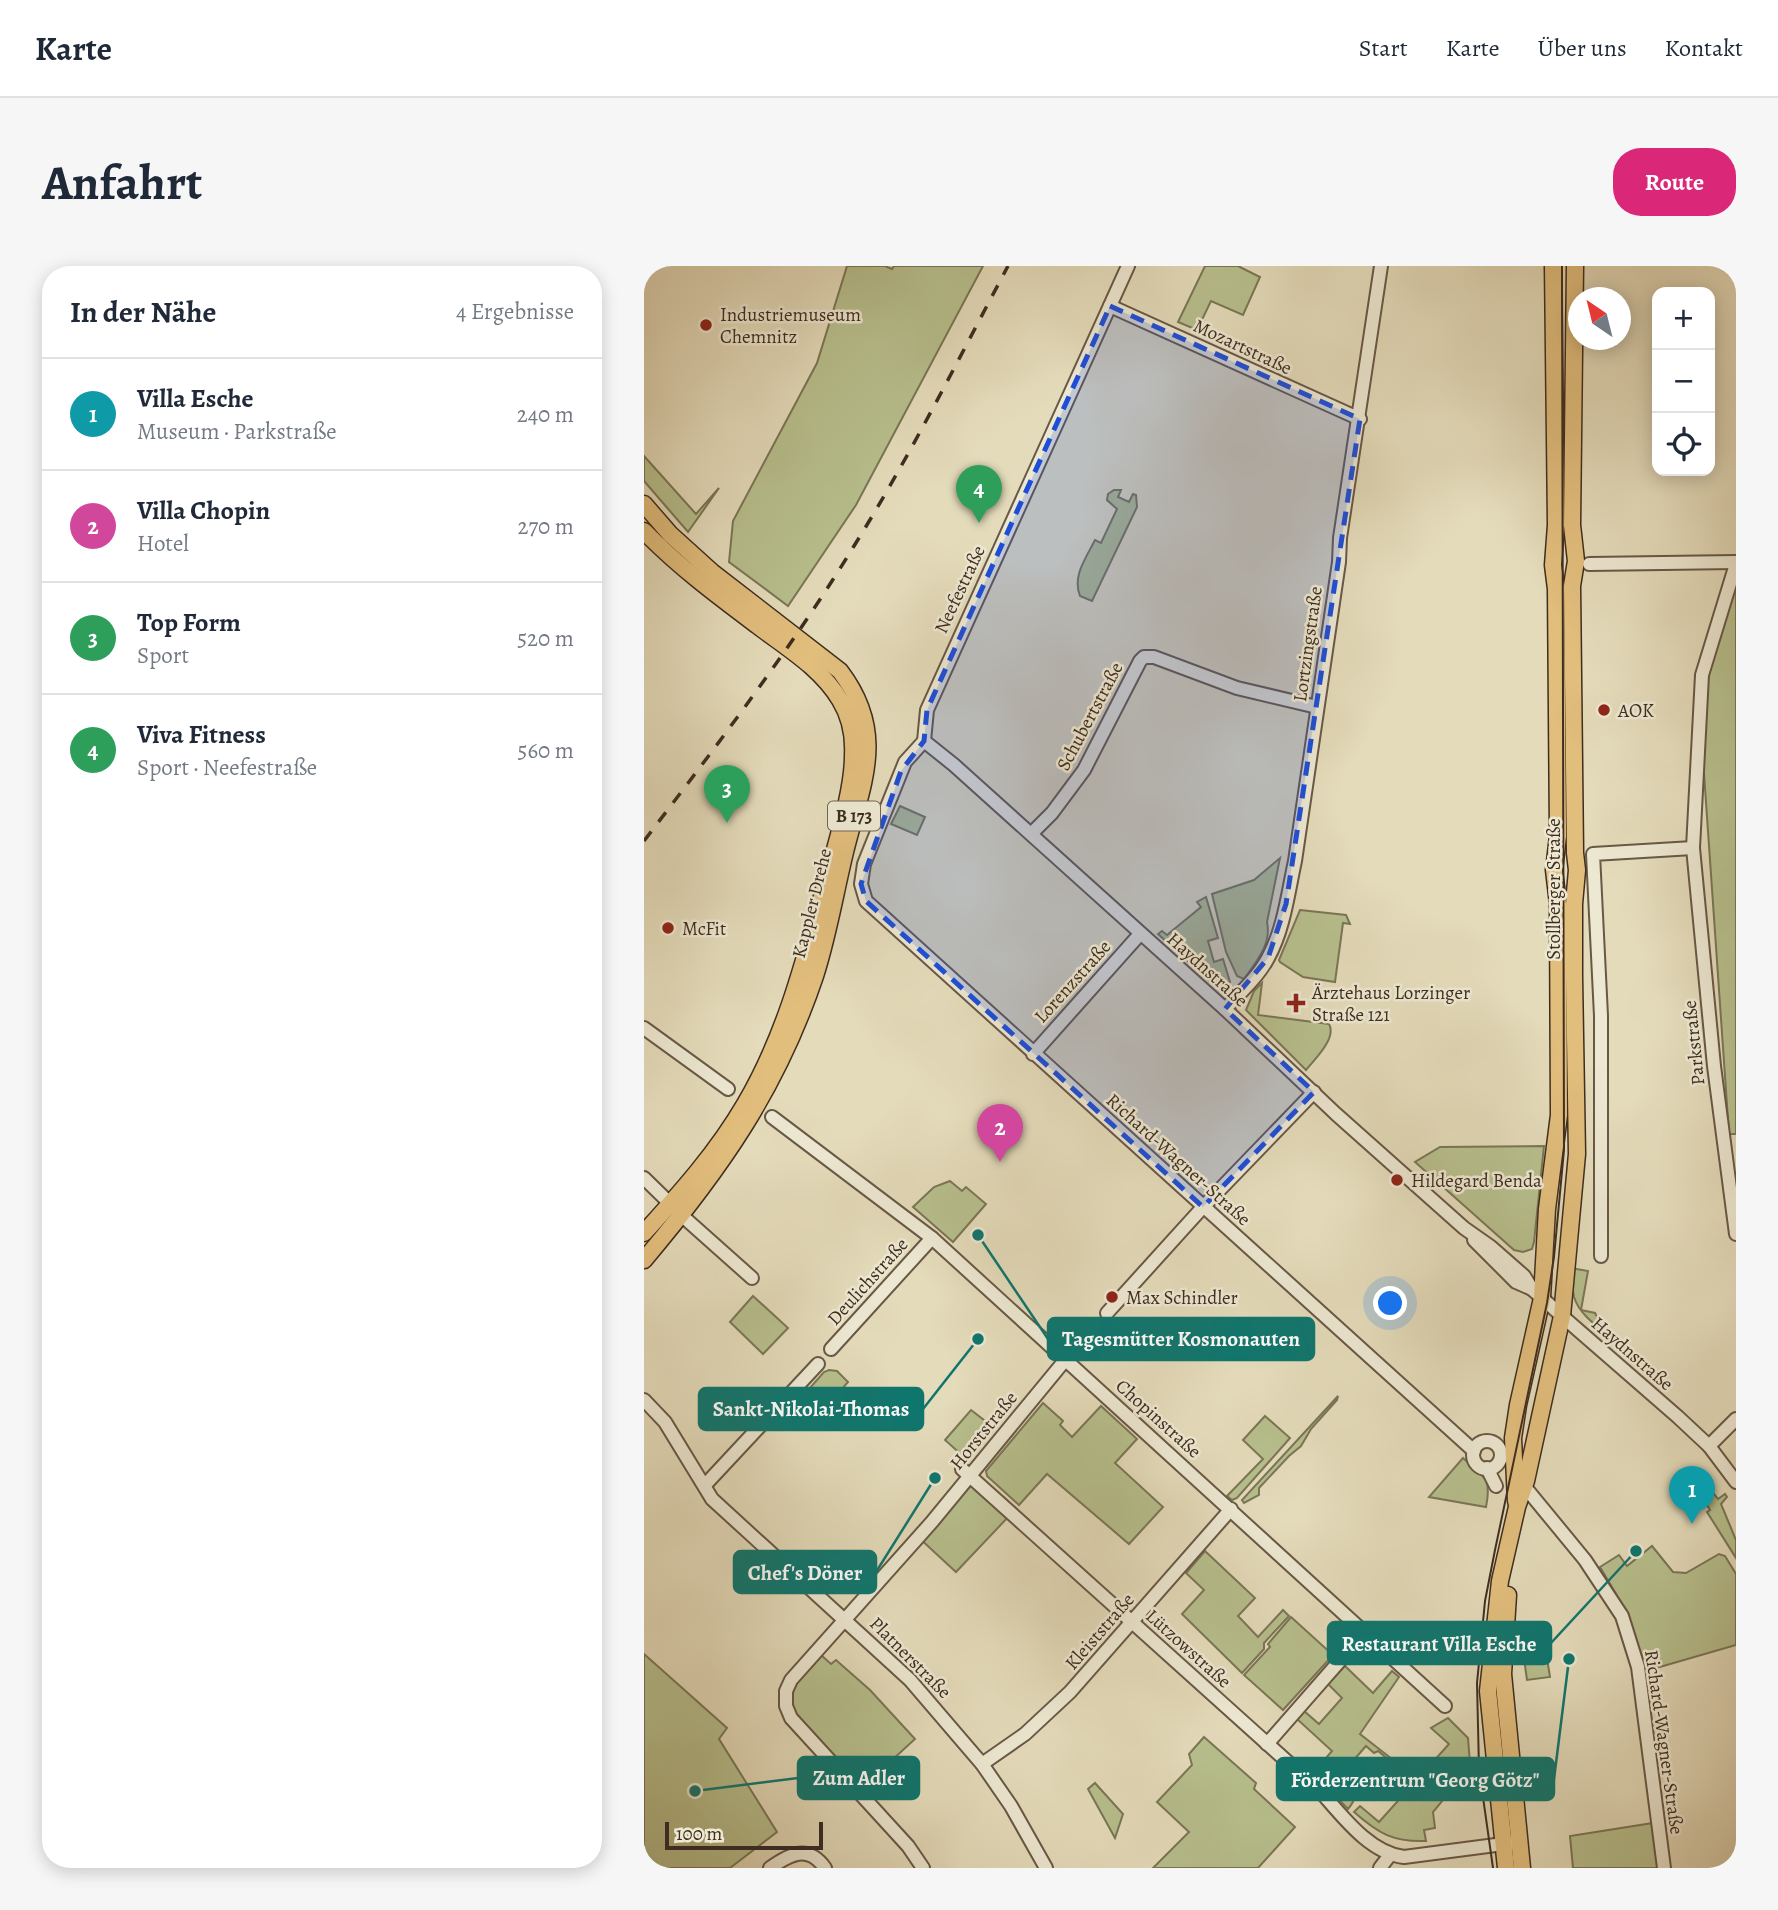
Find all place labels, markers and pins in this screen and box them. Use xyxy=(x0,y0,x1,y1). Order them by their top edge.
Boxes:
place label: Industriemuseum Chemnitz xyxy=(720,302,861,350)
marker: Industriemuseum Chemnitz xyxy=(698,317,714,333)
pin: 4 xyxy=(956,465,1002,523)
place label: AOK xyxy=(1617,698,1654,724)
marker: AOK xyxy=(1596,702,1612,718)
pin: 3 xyxy=(704,765,750,823)
place label: McFit xyxy=(682,916,726,942)
marker: McFit xyxy=(660,920,676,936)
place label: Ärztehaus Lorzinger Straße 121 xyxy=(1311,980,1470,1028)
marker: Ärztehaus Lorzinger Straße 121 xyxy=(1286,993,1306,1013)
pin: 2 xyxy=(977,1104,1023,1162)
place label: Hildegard Benda xyxy=(1411,1168,1542,1194)
marker: Hildegard Benda xyxy=(1389,1172,1405,1188)
place label: Max Schindler xyxy=(1126,1285,1238,1311)
marker: Max Schindler xyxy=(1104,1289,1120,1305)
callout: Tagesmütter Kosmonauten xyxy=(1048,1318,1314,1360)
callout: Sankt-Nikolai-Thomas xyxy=(699,1388,923,1430)
pin: 1 xyxy=(1669,1466,1715,1524)
callout: Chef's Döner xyxy=(734,1551,876,1593)
callout: Restaurant Villa Esche xyxy=(1328,1622,1551,1664)
callout: Zum Adler xyxy=(798,1757,919,1799)
callout: Förderzentrum "Georg Götz" xyxy=(1277,1758,1554,1800)

